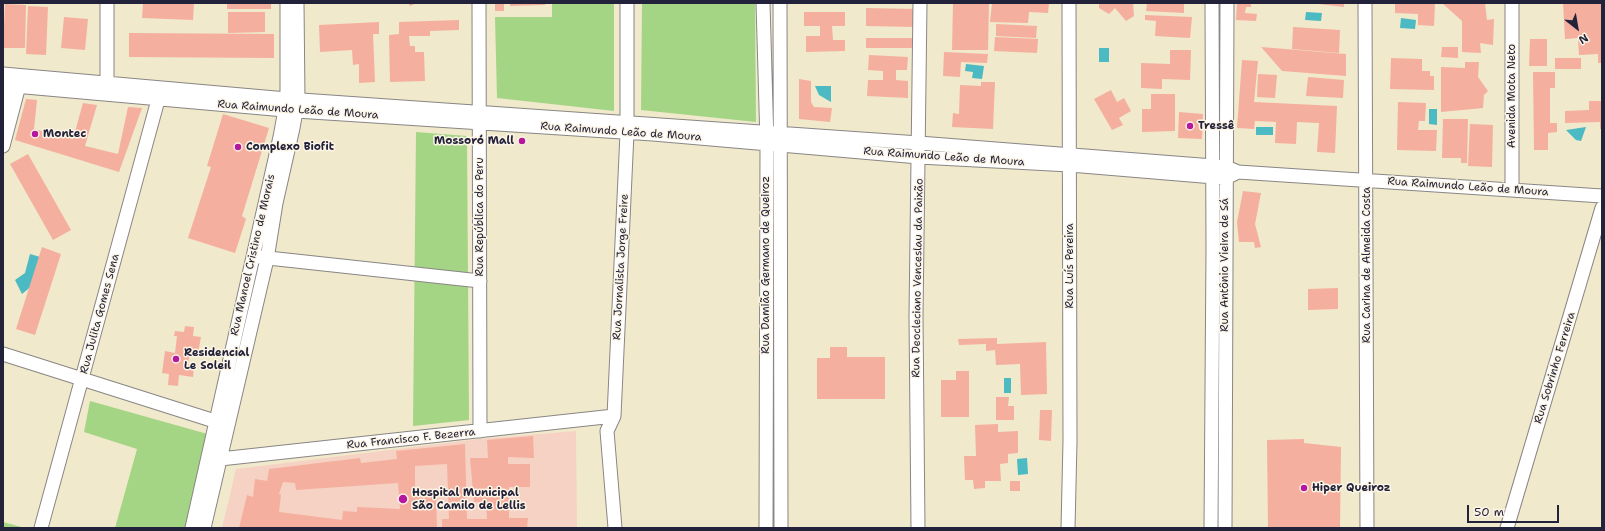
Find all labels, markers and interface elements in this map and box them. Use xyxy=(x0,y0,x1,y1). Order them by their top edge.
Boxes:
north arrow xyxy=(1557,8,1597,48)
text: N xyxy=(1576,30,1591,47)
street label: Avenida Mota Neto xyxy=(1505,44,1519,148)
street label: Rua Raimundo Leão de Moura xyxy=(217,98,379,122)
place label: Tressê xyxy=(1198,119,1234,133)
street label: Rua Raimundo Leão de Moura xyxy=(540,120,702,144)
marker: Tressê xyxy=(1185,121,1195,131)
place label: Montec xyxy=(43,127,86,141)
marker: Montec xyxy=(30,129,40,139)
place label: Mossoró Mall xyxy=(434,134,514,148)
marker: Mossoró Mall xyxy=(517,136,527,146)
place label: Complexo Biofit xyxy=(246,140,334,154)
marker: Complexo Biofit xyxy=(233,142,243,152)
street label: Rua Raimundo Leão de Moura xyxy=(863,145,1025,169)
street label: Rua República do Peru xyxy=(473,157,487,277)
street label: Rua Manoel Cristino de Morais xyxy=(228,173,278,337)
street label: Rua Raimundo Leão de Moura xyxy=(1387,175,1549,199)
street label: Rua Damião Germano de Queiroz xyxy=(759,176,773,354)
street label: Rua Deocleciano Venceslau da Paixão xyxy=(910,178,926,378)
street label: Rua Carina de Almeida Costa xyxy=(1360,187,1374,343)
street label: Rua Jornalista Jorge Freire xyxy=(611,194,631,340)
street label: Rua Antônio Vieira de Sá xyxy=(1218,198,1232,332)
street label: Rua Luís Pereira xyxy=(1063,224,1077,308)
street label: Rua Julita Gomes Sena xyxy=(78,253,122,375)
street label: Rua Sobrinho Ferreira xyxy=(1532,311,1578,425)
place label: Residencial Le Soleil xyxy=(184,346,249,372)
marker: Residencial Le Soleil xyxy=(171,354,181,364)
street label: Rua Francisco F. Bezerra xyxy=(346,426,476,452)
place label: Hiper Queiroz xyxy=(1312,481,1391,495)
marker: Hiper Queiroz xyxy=(1299,483,1309,493)
place label: Hospital Municipal São Camilo de Lellis xyxy=(412,486,526,512)
marker: Hospital Municipal São Camilo de Lellis xyxy=(397,493,409,505)
scale bar xyxy=(1469,497,1561,523)
text: 50 m xyxy=(1474,504,1504,520)

